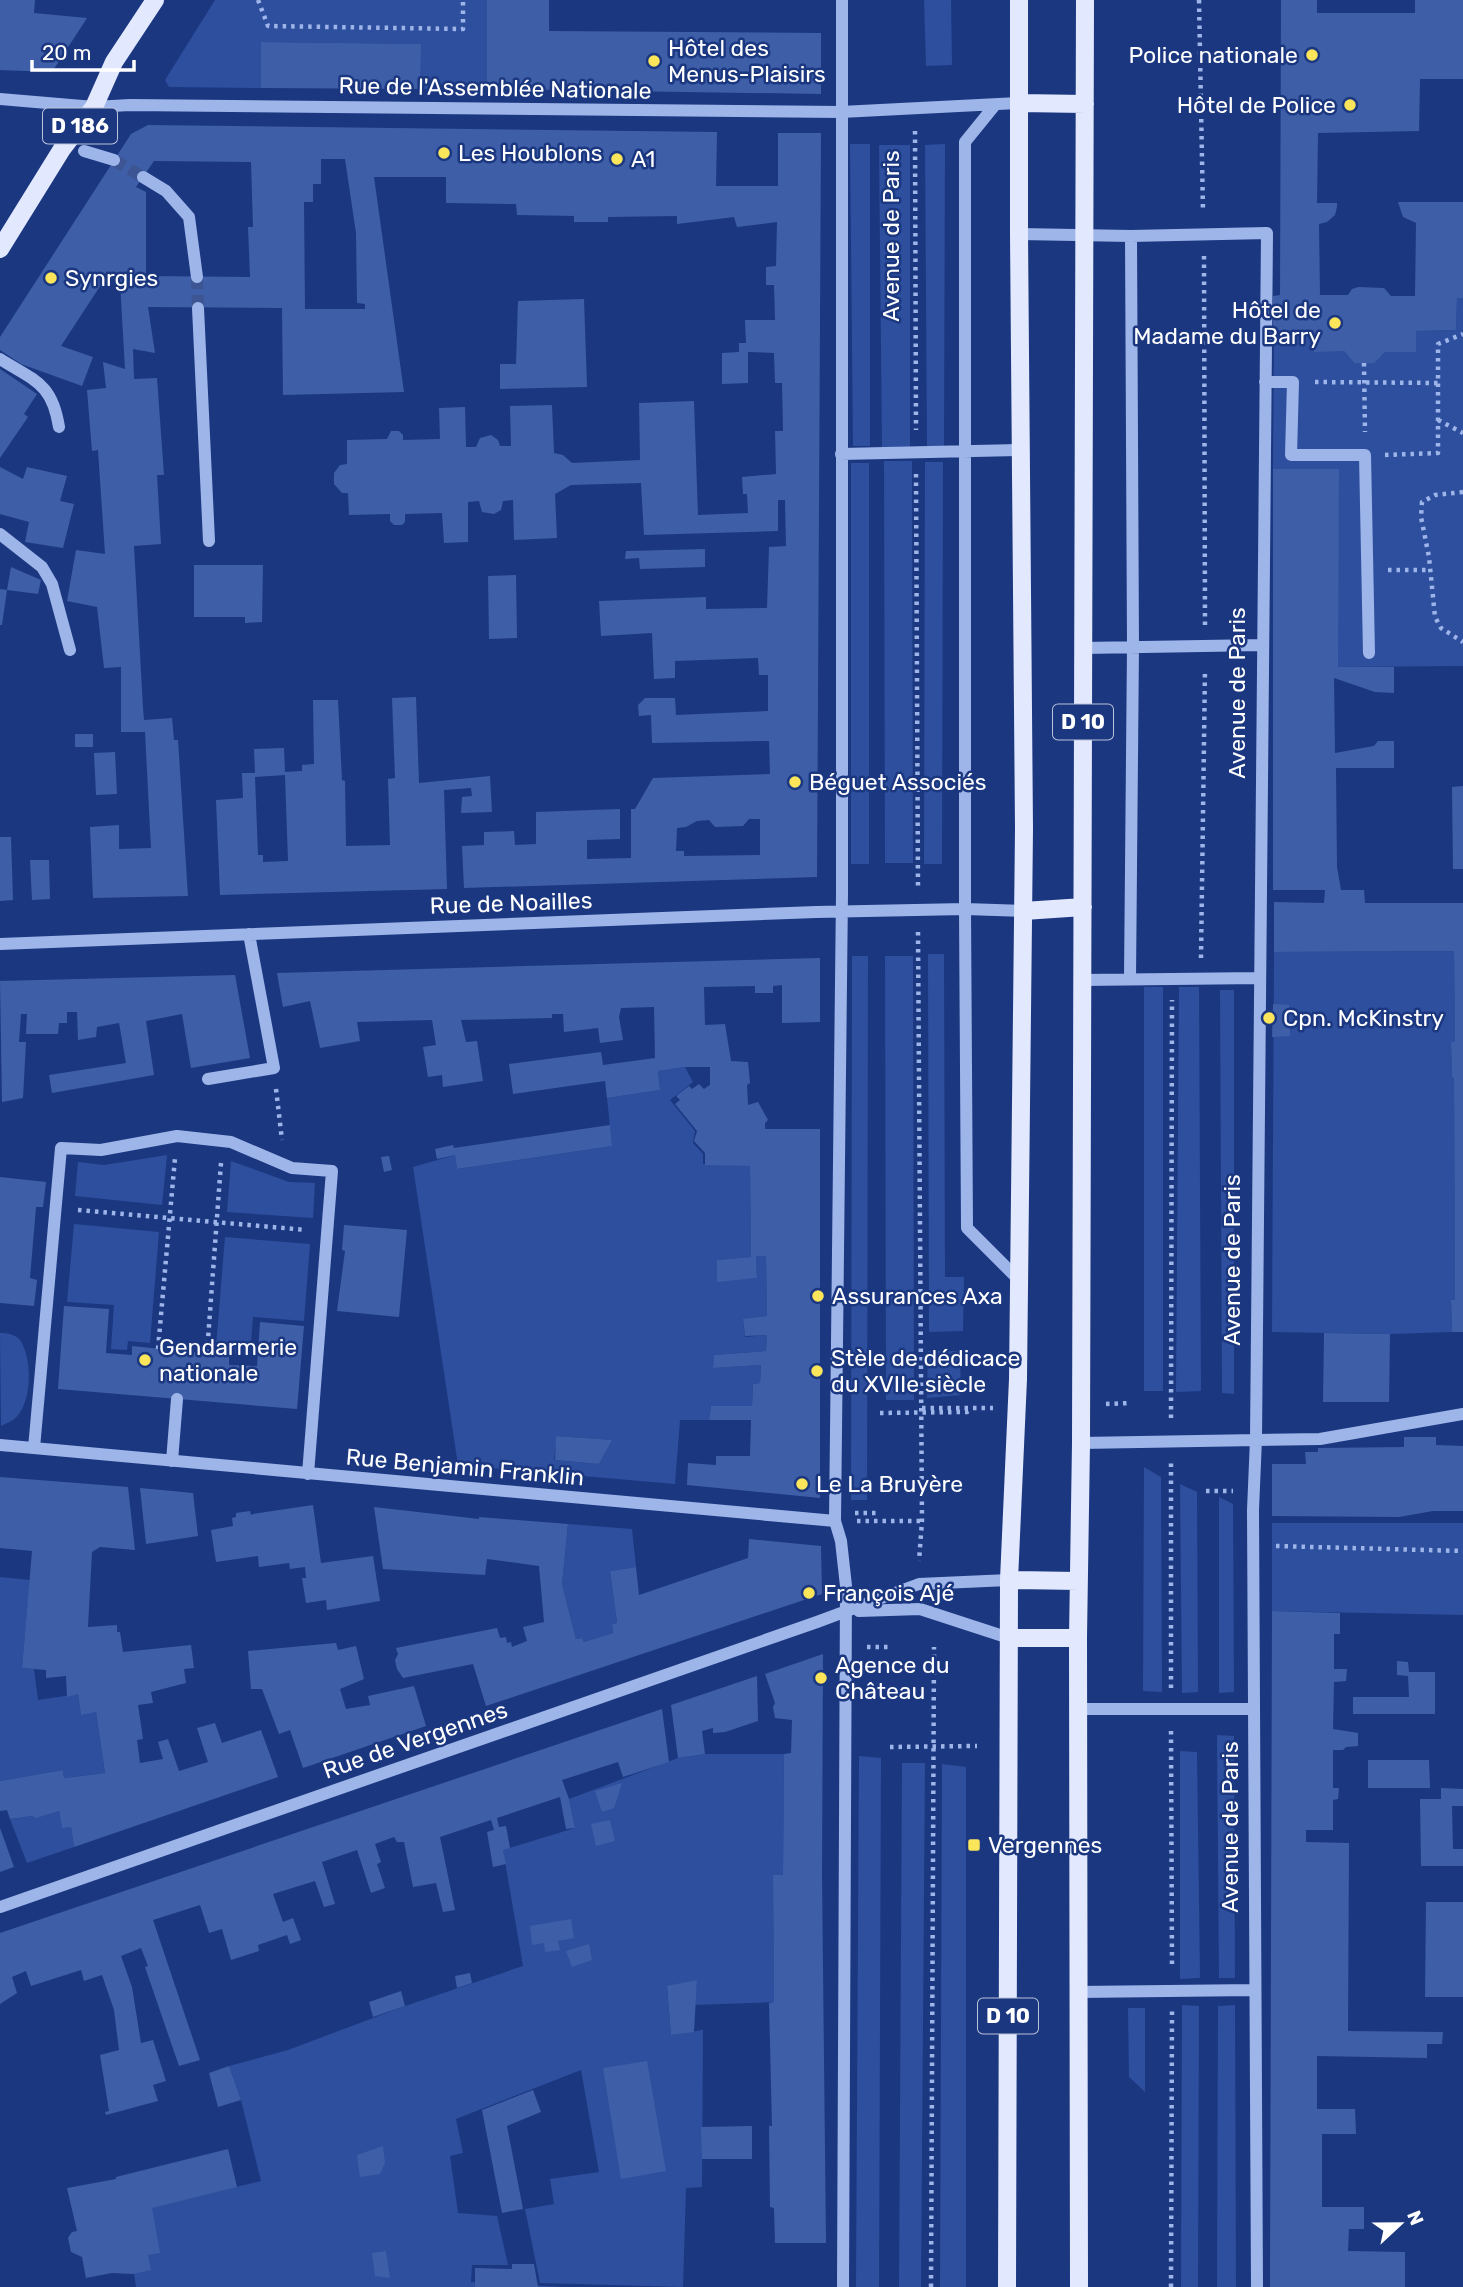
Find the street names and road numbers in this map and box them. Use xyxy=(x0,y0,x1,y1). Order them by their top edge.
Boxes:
street label: Rue de l'Assemblée Nationale xyxy=(338,71,652,105)
road number: D 186 xyxy=(43,108,117,144)
street label: Avenue de Paris xyxy=(877,150,905,322)
street label: Avenue de Paris xyxy=(1223,607,1251,779)
road number: D 10 xyxy=(1053,704,1113,740)
street label: Rue de Noailles xyxy=(429,886,593,920)
street label: Avenue de Paris xyxy=(1218,1174,1246,1346)
street label: Rue Benjamin Franklin xyxy=(345,1443,585,1491)
street label: Rue de Vergennes xyxy=(319,1695,511,1785)
street label: Avenue de Paris xyxy=(1216,1741,1244,1913)
road number: D 10 xyxy=(978,1998,1038,2034)

